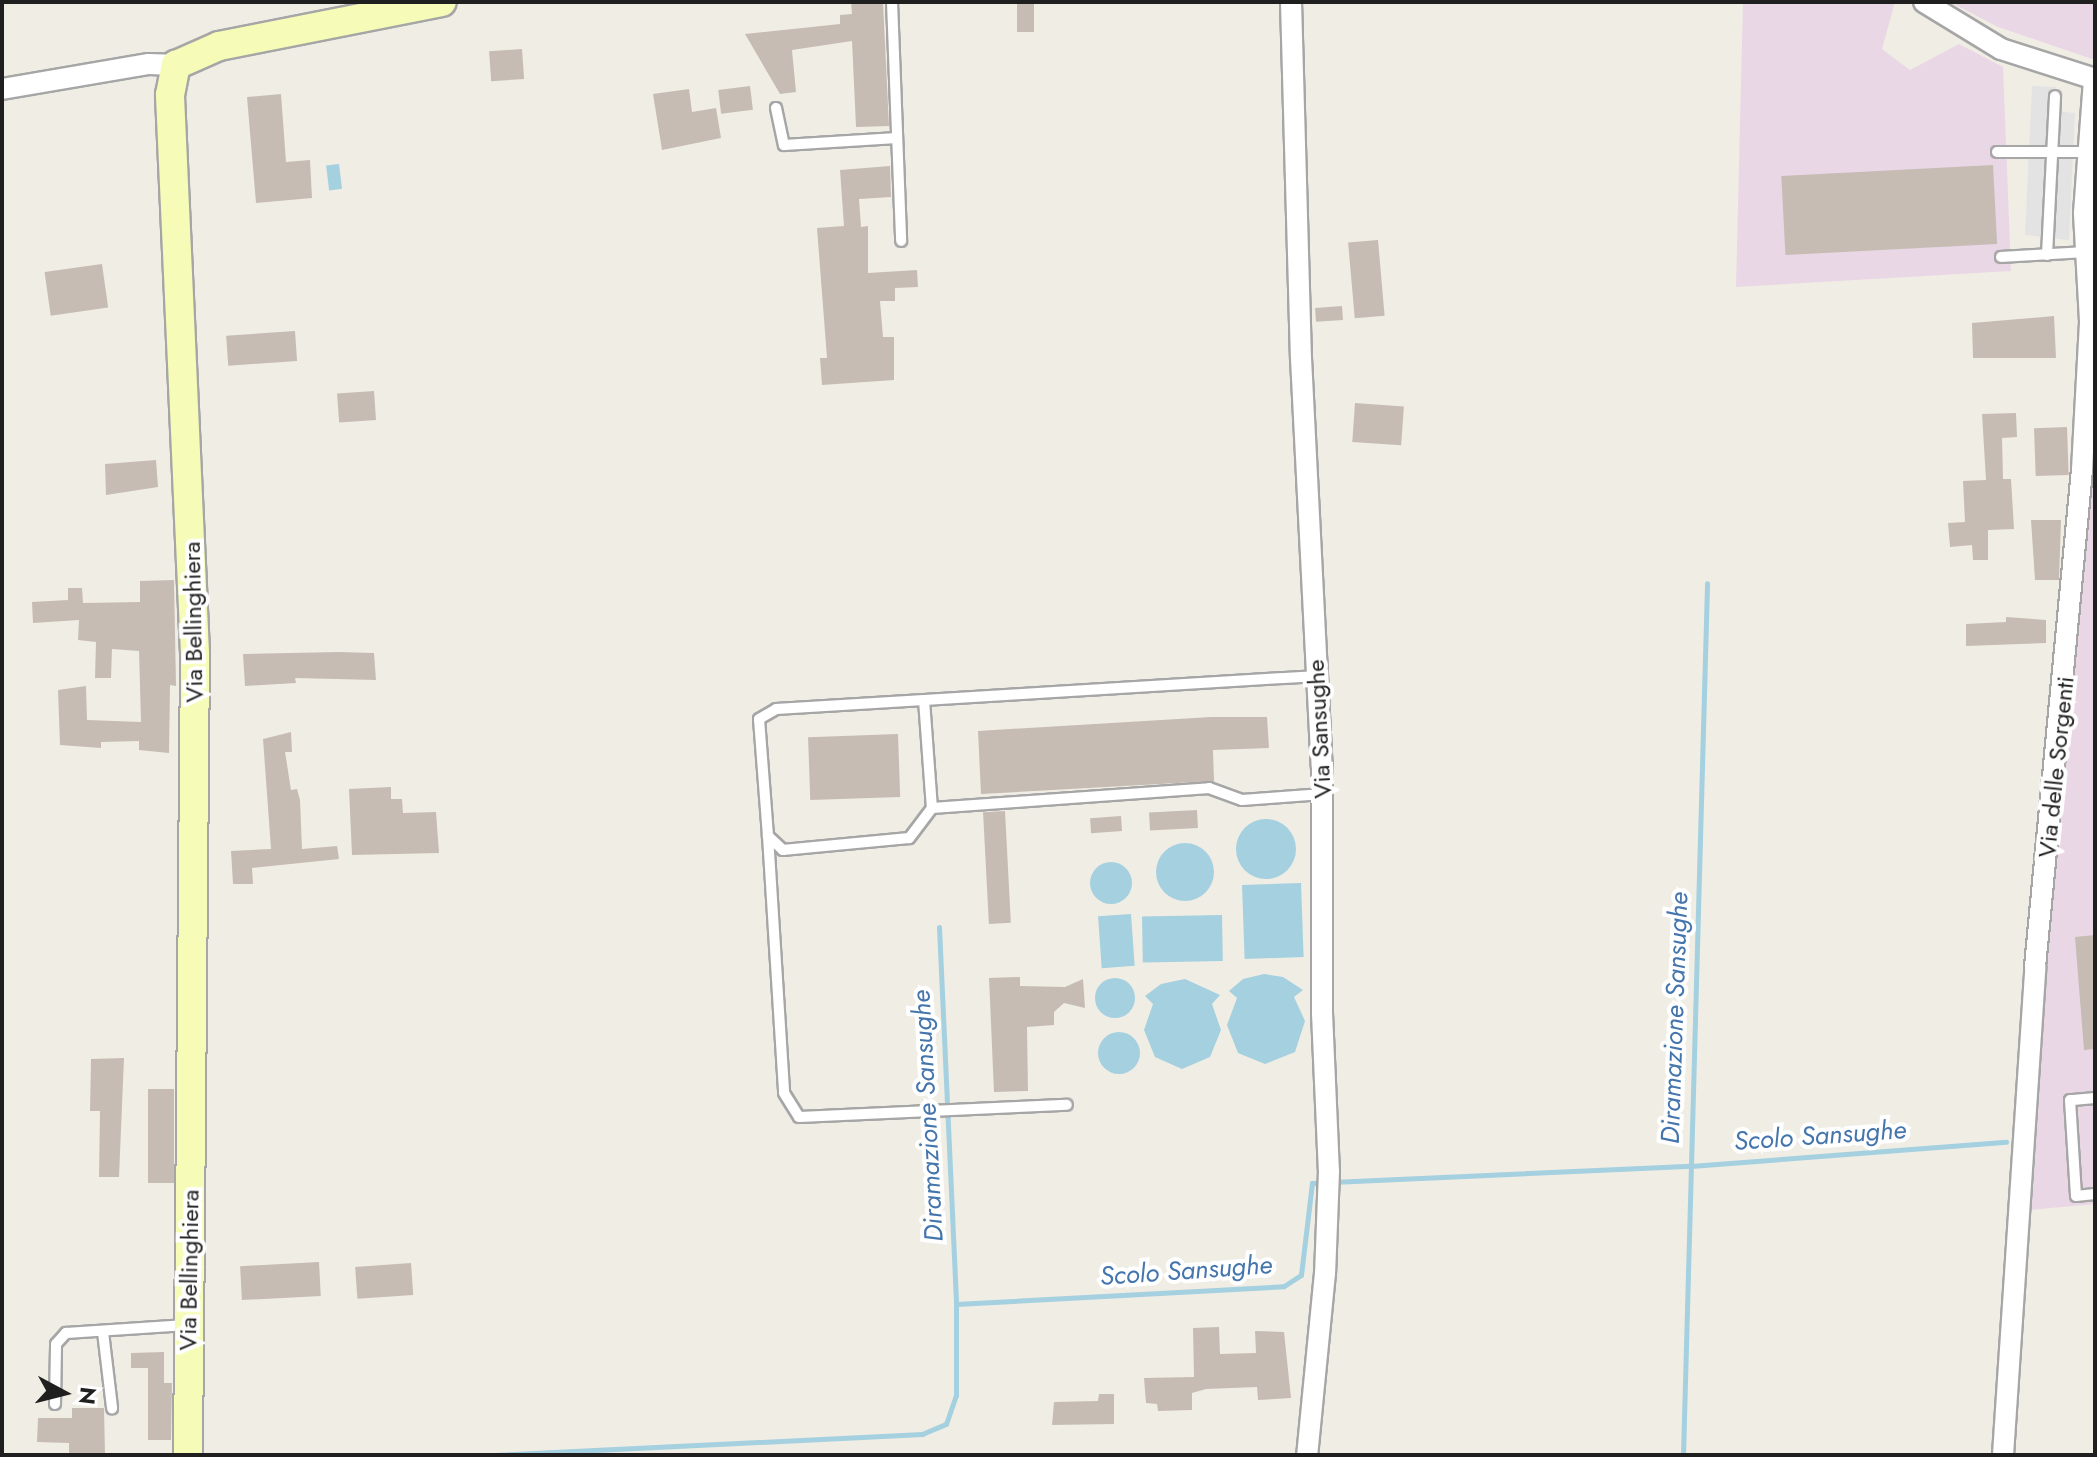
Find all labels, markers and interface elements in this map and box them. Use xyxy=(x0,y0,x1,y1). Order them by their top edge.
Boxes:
street label: Via Bellinghiera xyxy=(177,541,209,703)
street label: Via Sansughe xyxy=(1301,659,1337,799)
street label: Via delle Sorgenti xyxy=(2032,675,2080,859)
water label: Diramazione Sansughe xyxy=(1655,891,1695,1145)
water label: Diramazione Sansughe xyxy=(906,989,950,1243)
water label: Scolo Sansughe xyxy=(1733,1114,1907,1158)
street label: Via Bellinghiera xyxy=(173,1189,205,1351)
water label: Scolo Sansughe xyxy=(1099,1249,1273,1293)
north arrow xyxy=(24,1353,104,1433)
text: N xyxy=(71,1385,105,1407)

